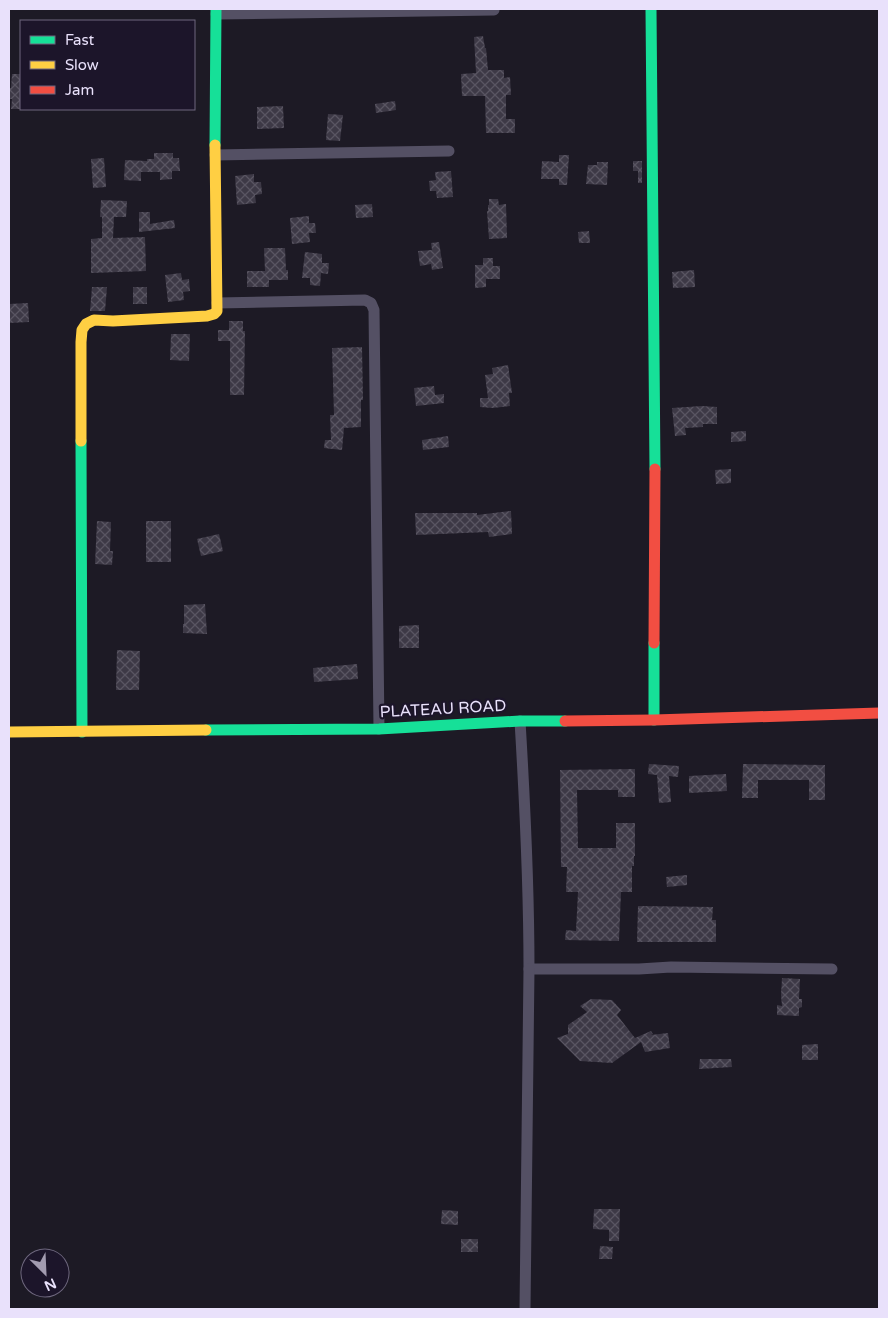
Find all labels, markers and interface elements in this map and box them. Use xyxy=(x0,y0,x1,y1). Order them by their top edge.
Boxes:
legend xyxy=(20,20,195,110)
text: Fast xyxy=(65,31,95,49)
text: Slow xyxy=(65,56,99,74)
text: Jam xyxy=(65,81,94,99)
street label: PLATEAU ROAD xyxy=(379,696,507,722)
north arrow xyxy=(20,1248,70,1298)
text: N xyxy=(41,1274,59,1294)

